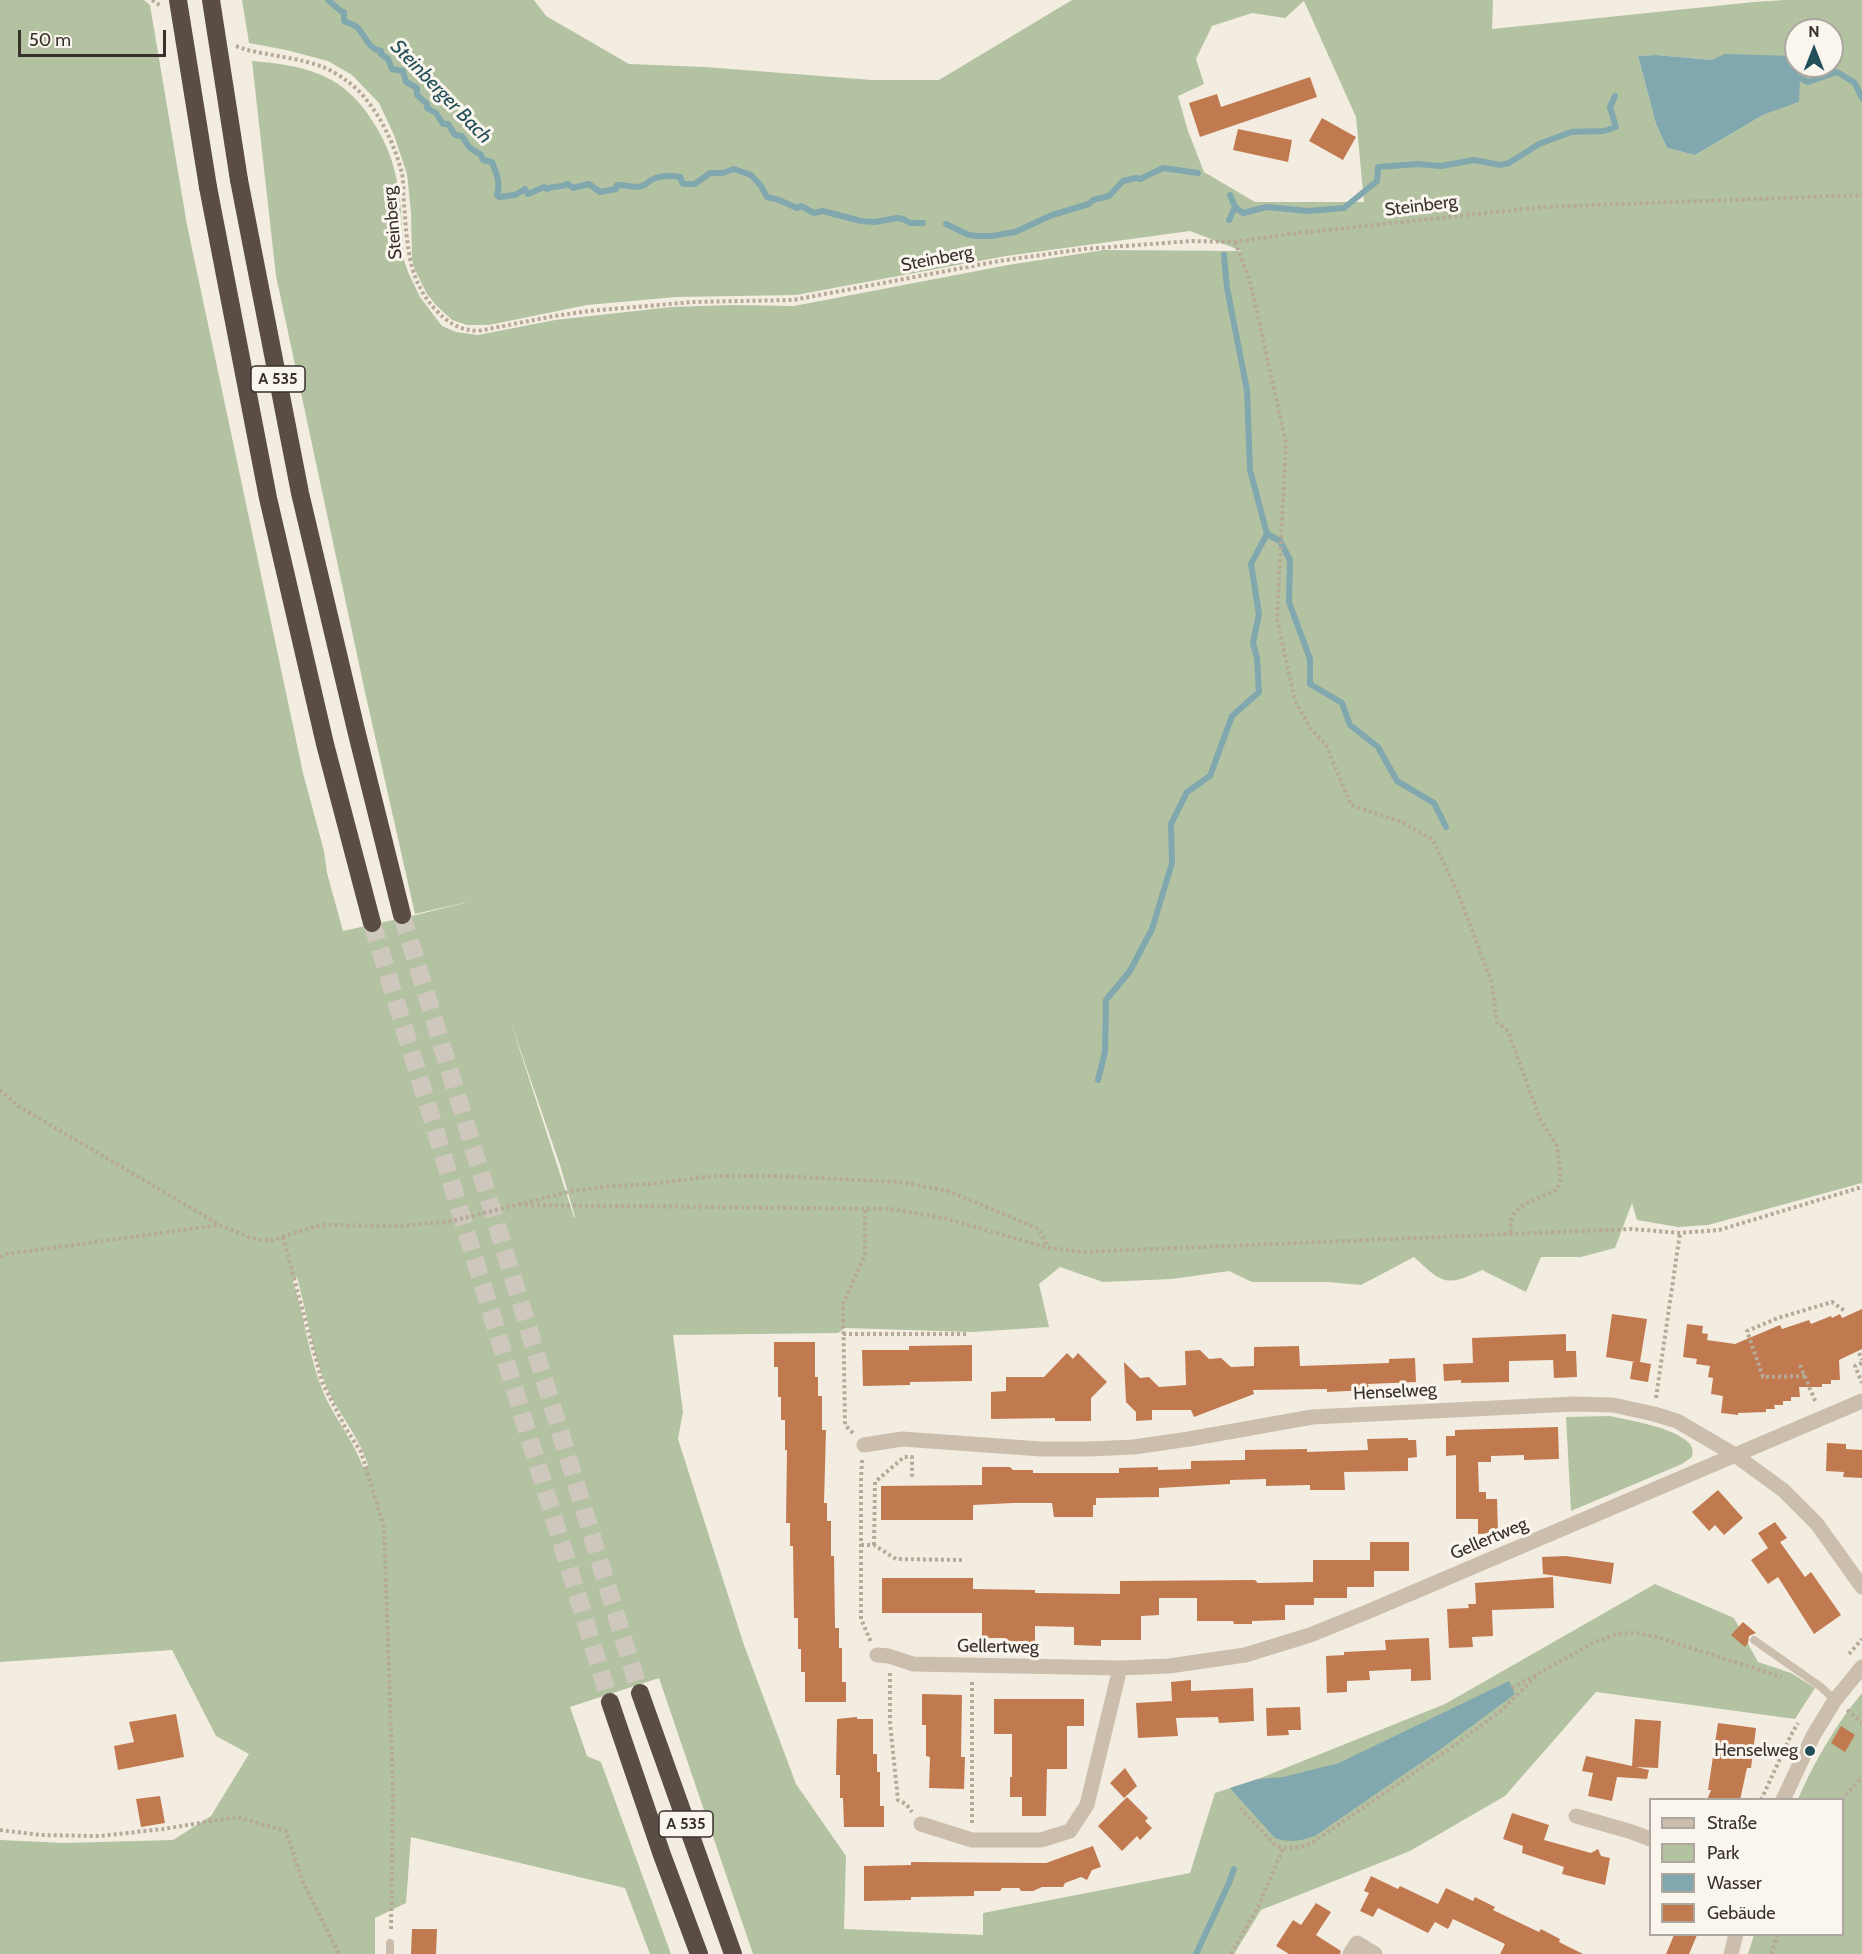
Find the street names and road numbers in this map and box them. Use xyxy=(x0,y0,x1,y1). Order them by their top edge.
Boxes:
street label: Steinberg xyxy=(379,186,407,260)
street label: Steinberg xyxy=(1383,191,1459,221)
street label: Steinberg xyxy=(899,241,975,277)
road number: A 535 xyxy=(251,366,305,392)
street label: Henselweg xyxy=(1353,1379,1437,1405)
street label: Gellertweg xyxy=(1447,1513,1531,1565)
street label: Gellertweg xyxy=(957,1635,1039,1659)
road number: A 535 xyxy=(659,1811,713,1837)

